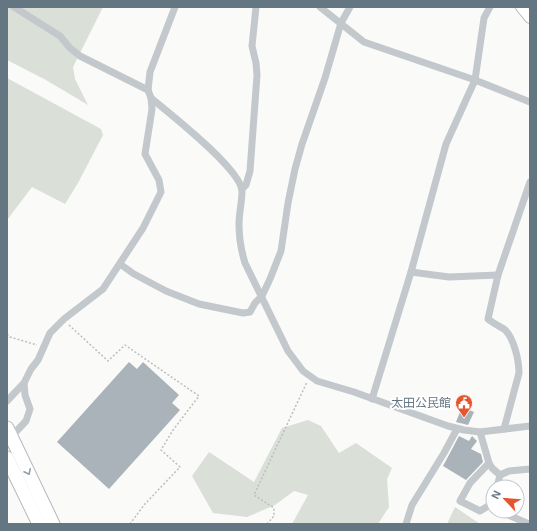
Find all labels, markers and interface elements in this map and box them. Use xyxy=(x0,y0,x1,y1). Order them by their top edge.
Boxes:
public building icon: 太田公民館 xyxy=(454,393,474,418)
place label: 太田公民館 xyxy=(391,396,451,410)
one-way arrow xyxy=(23,468,31,476)
north arrow xyxy=(485,479,525,519)
text: N xyxy=(489,488,503,501)

